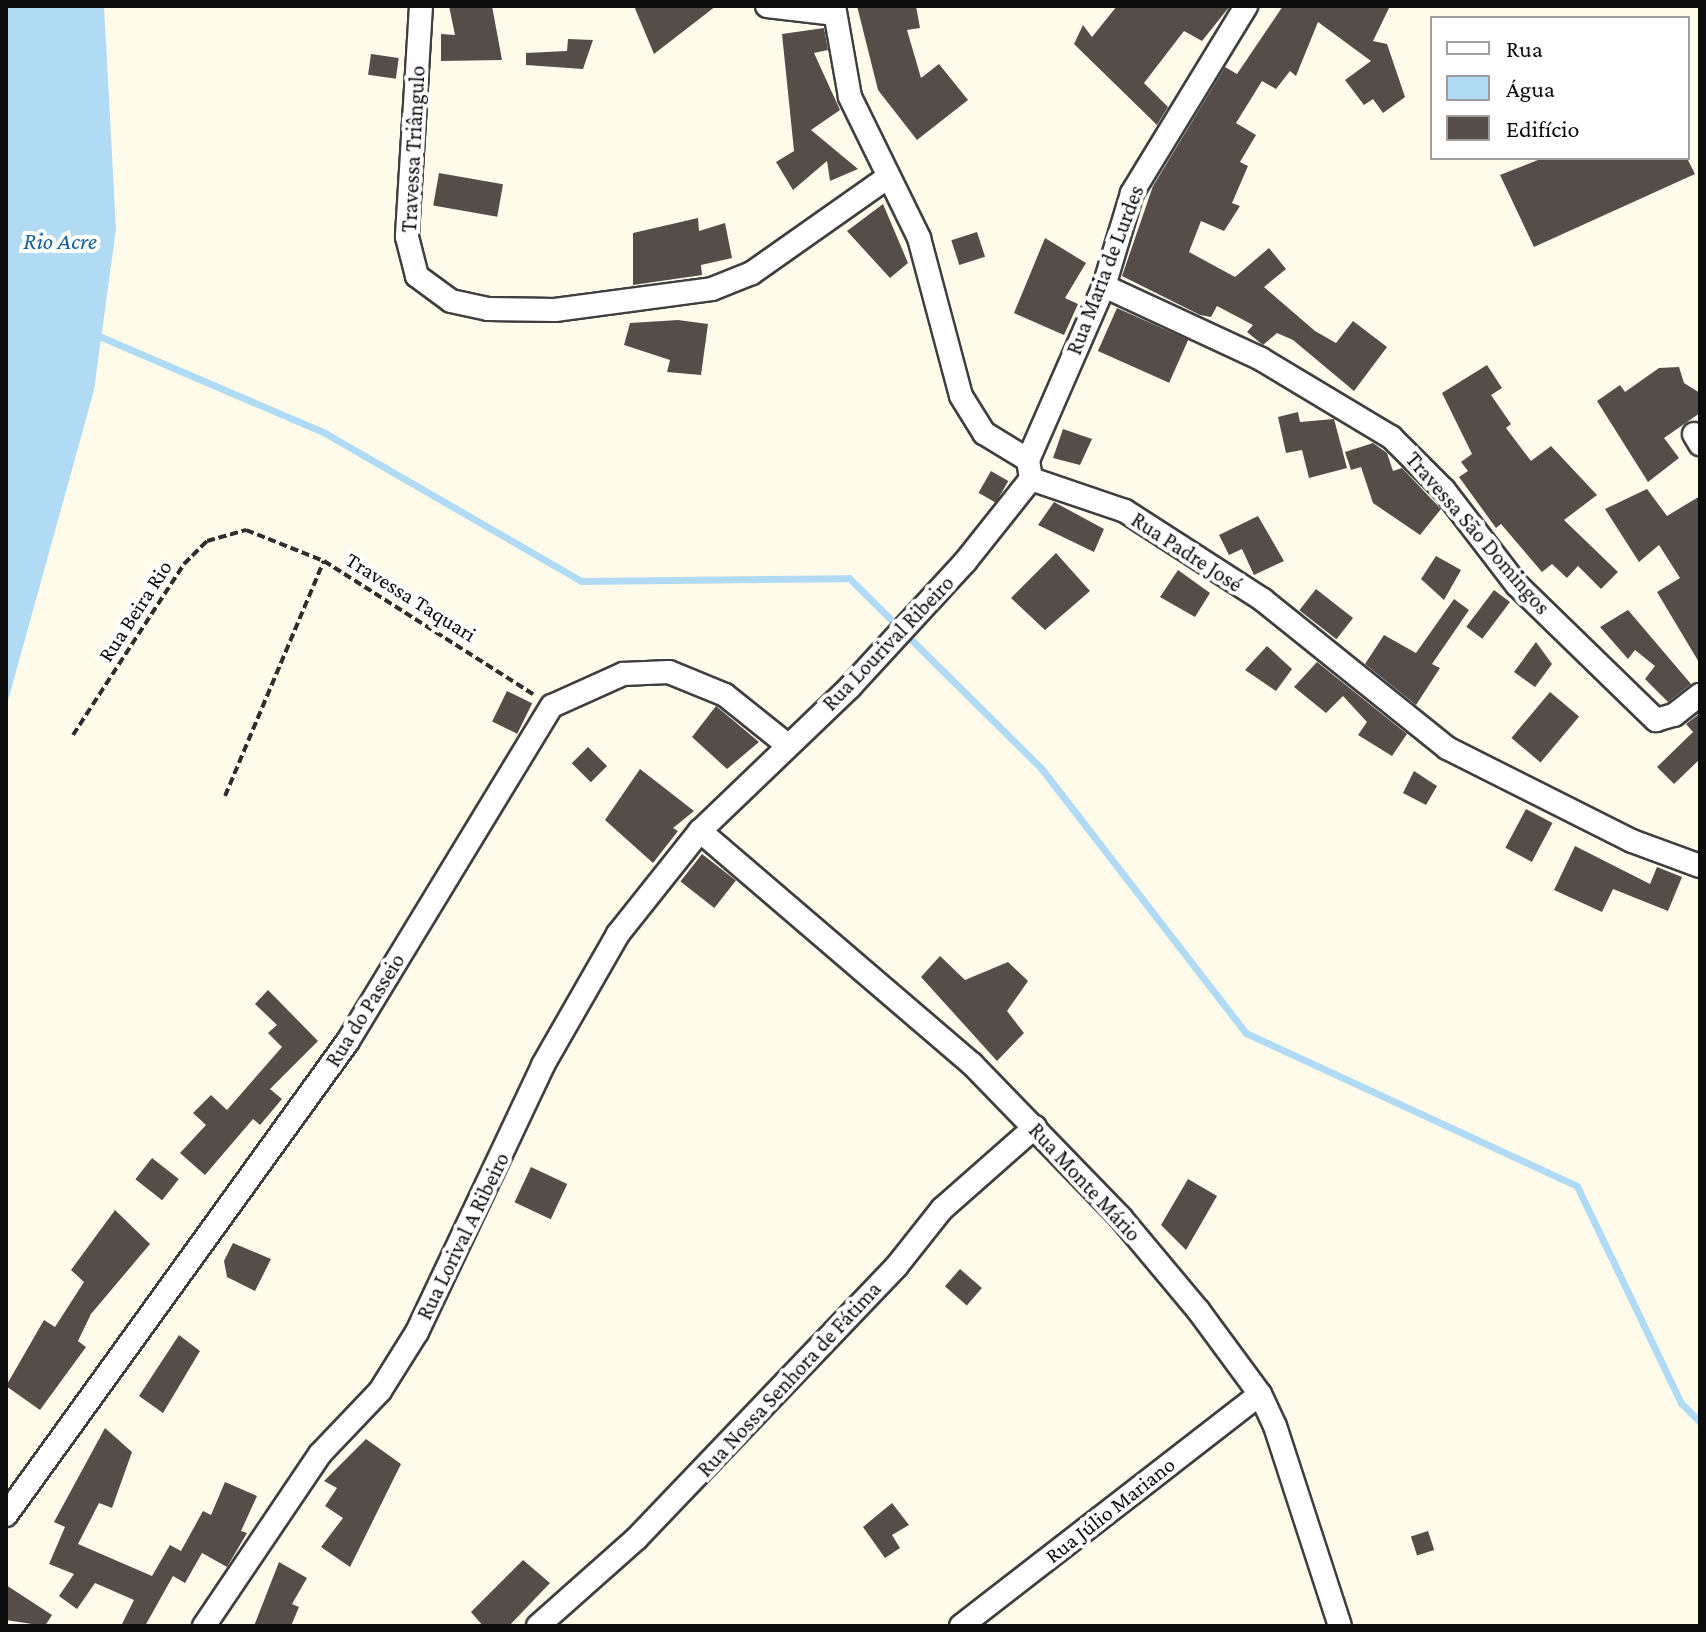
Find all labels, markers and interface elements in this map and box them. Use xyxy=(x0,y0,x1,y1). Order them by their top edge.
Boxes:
legend xyxy=(1430,16,1690,160)
text: Rua xyxy=(1506,35,1543,62)
street label: Travessa Triângulo xyxy=(395,65,431,233)
text: Água xyxy=(1506,75,1555,102)
text: Edifício xyxy=(1506,115,1579,142)
street label: Rua Maria de Lurdes xyxy=(1061,182,1149,358)
water label: Rio Acre xyxy=(23,227,97,255)
street label: Travessa São Domingos xyxy=(1400,446,1556,620)
street label: Rua Padre José xyxy=(1126,506,1248,598)
street label: Travessa Taquari xyxy=(341,546,481,648)
street label: Rua Beira Rio xyxy=(92,555,178,667)
street label: Rua Lourival Ribeiro xyxy=(817,570,959,716)
street label: Rua do Passeio xyxy=(320,948,410,1072)
street label: Rua Monte Mário xyxy=(1023,1117,1147,1247)
street label: Rua Lorival A Ribeiro xyxy=(411,1148,515,1324)
street label: Rua Nossa Senhora de Fátima xyxy=(691,1276,887,1482)
street label: Rua Júlio Mariano xyxy=(1040,1451,1180,1569)

